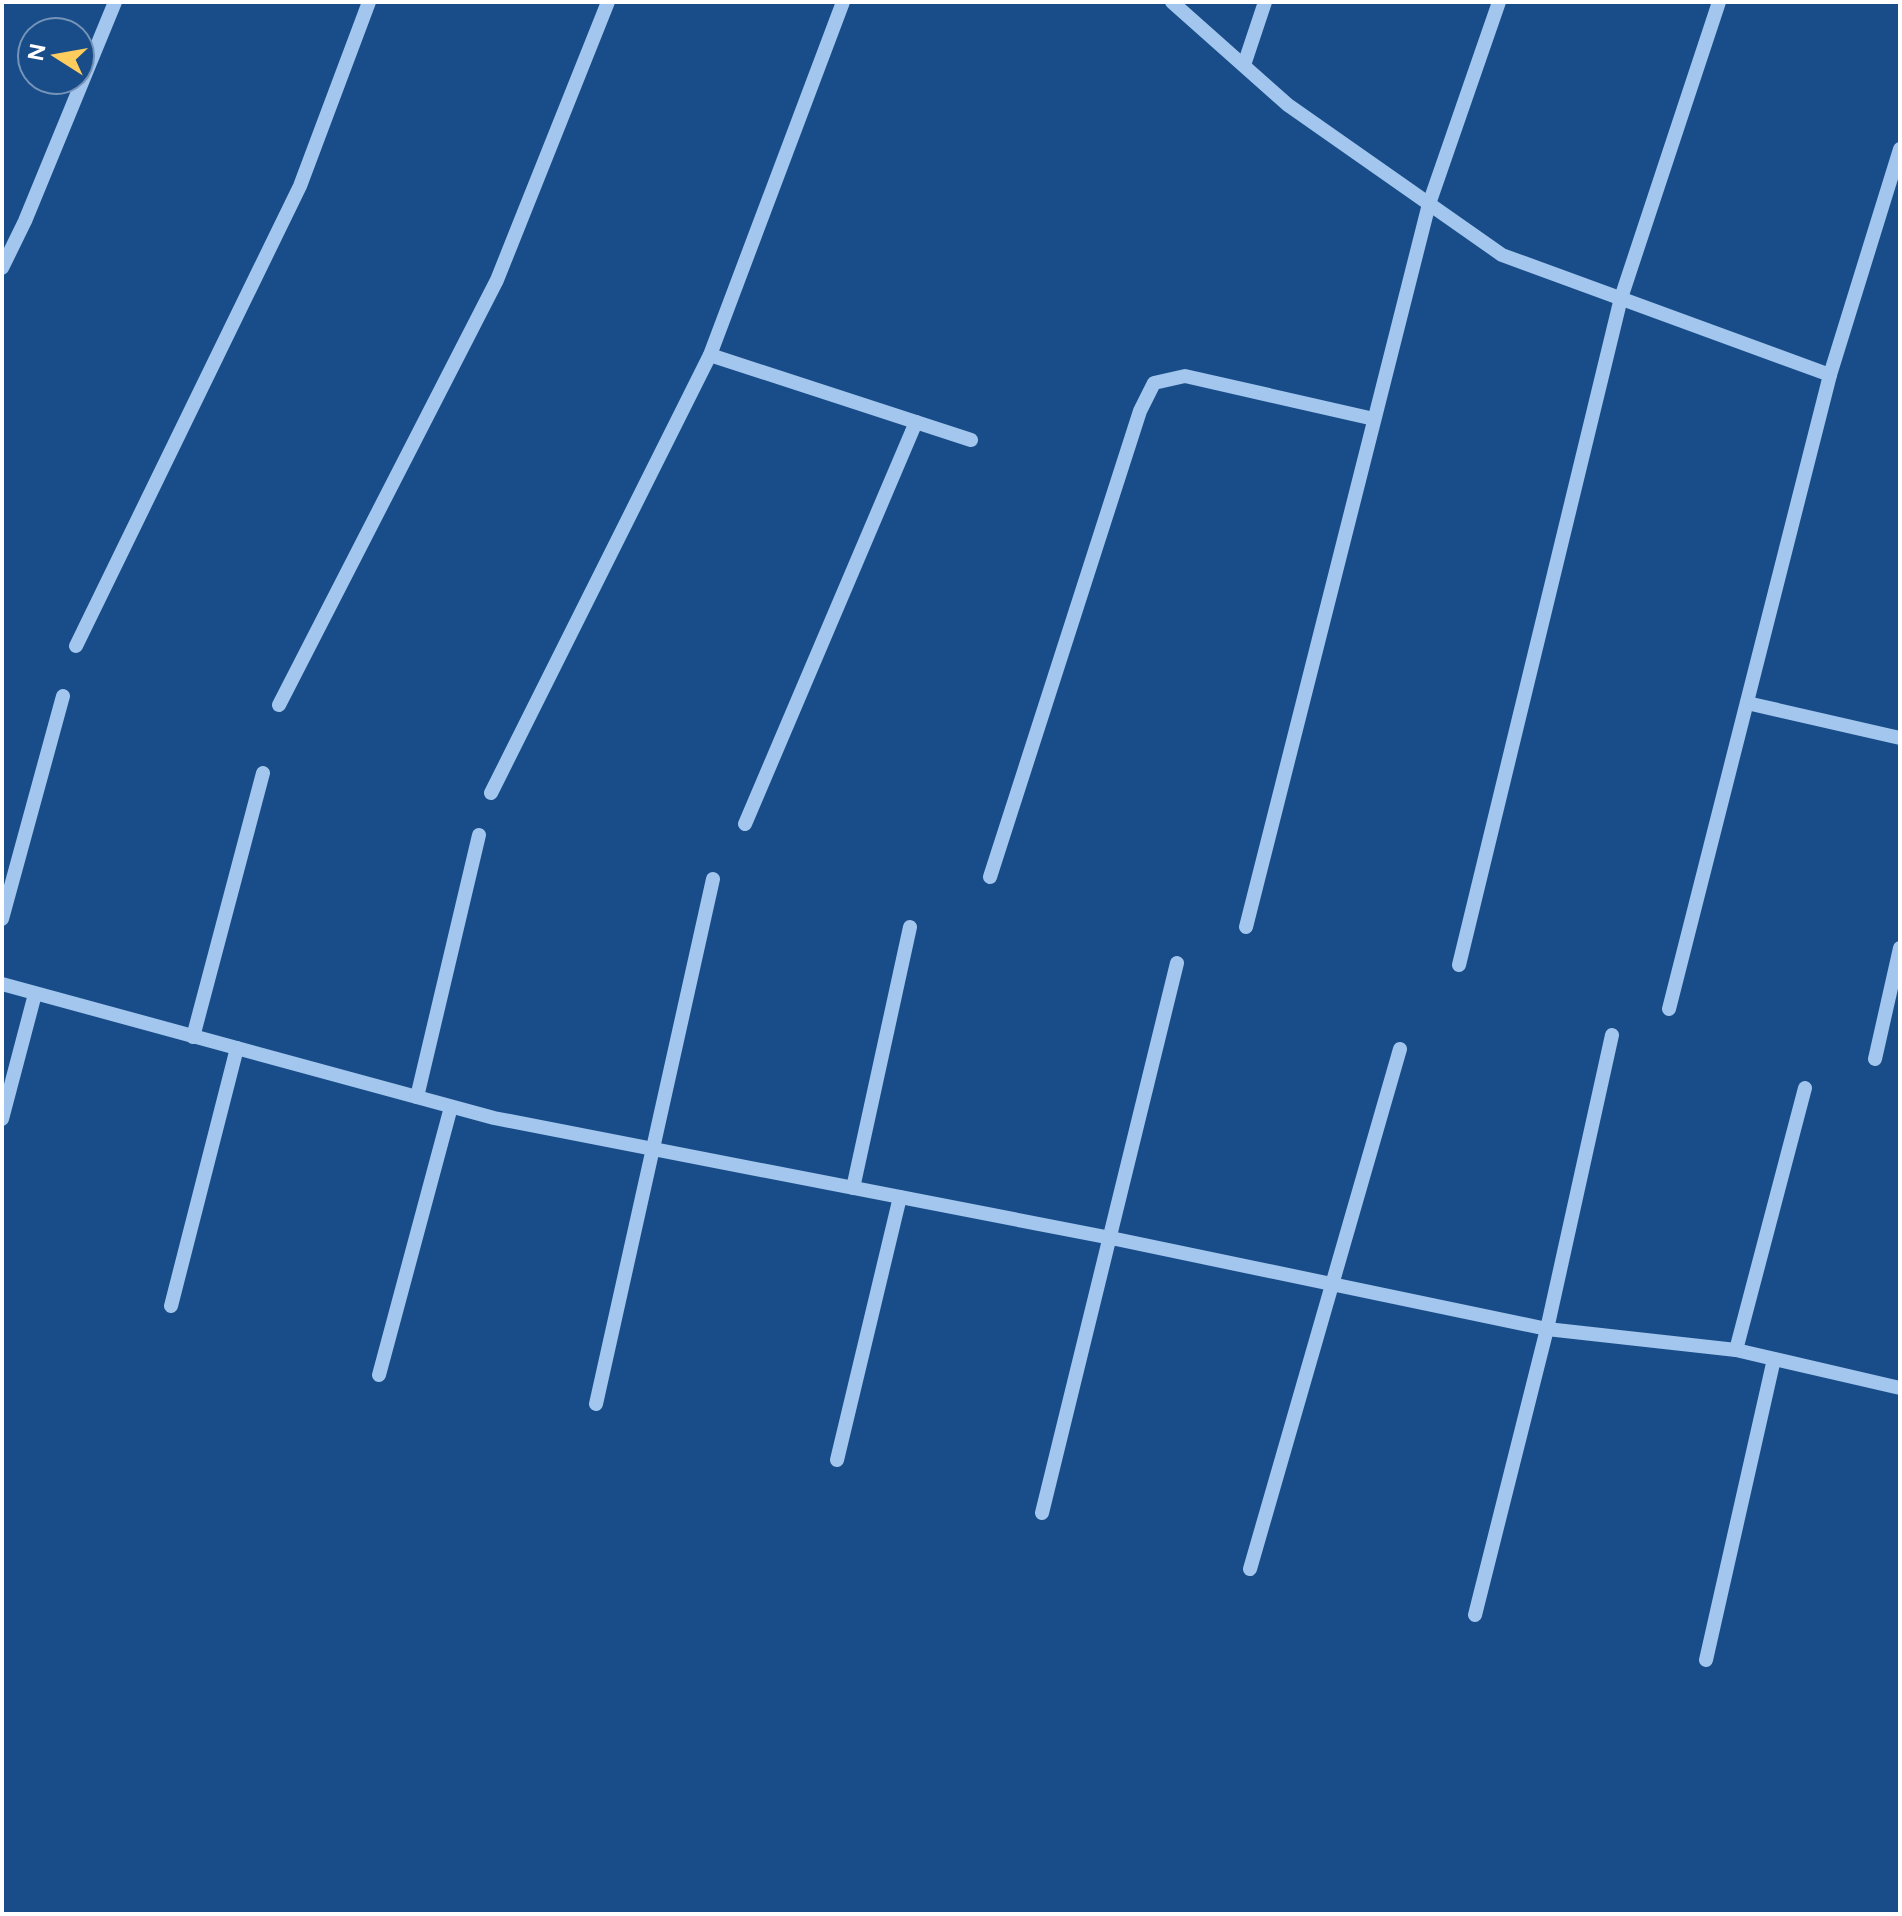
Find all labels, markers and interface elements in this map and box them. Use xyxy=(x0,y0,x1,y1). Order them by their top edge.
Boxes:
north arrow xyxy=(16,16,96,96)
text: N xyxy=(22,41,52,63)

